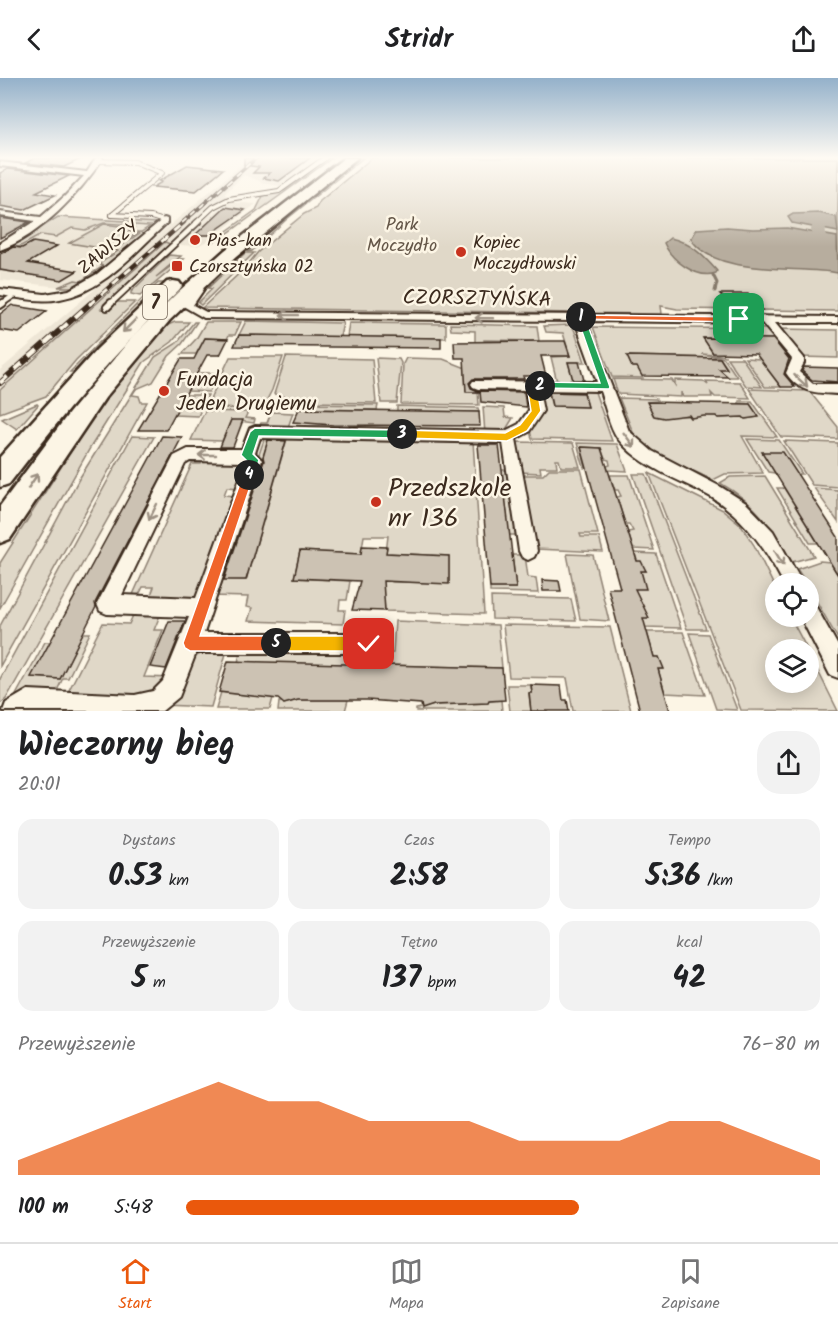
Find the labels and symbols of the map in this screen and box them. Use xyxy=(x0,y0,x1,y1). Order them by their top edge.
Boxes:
park label: Park Moczydło xyxy=(367,211,437,261)
street label: ZAWISZY xyxy=(72,213,147,283)
place label: Pias-kan xyxy=(207,227,272,256)
place label: Kopiec Moczydłowski xyxy=(473,229,577,279)
marker: Pias-kan xyxy=(188,233,202,247)
marker: Kopiec Moczydłowski xyxy=(454,245,468,259)
place label: Czorsztyńska 02 xyxy=(189,253,314,282)
marker: Czorsztyńska 02 xyxy=(170,259,184,273)
street label: CZORSZTYŃSKA xyxy=(402,282,552,317)
road number: 7 xyxy=(143,285,167,319)
pin xyxy=(713,293,764,344)
pin: 1 xyxy=(566,302,596,332)
one-way arrow xyxy=(279,309,299,321)
one-way arrow xyxy=(474,312,494,324)
one-way arrow xyxy=(122,319,136,334)
place label: Fundacja Jeden Drugiemu xyxy=(176,364,317,421)
pin: 2 xyxy=(525,371,555,401)
one-way arrow xyxy=(793,374,808,388)
marker: Fundacja Jeden Drugiemu xyxy=(157,384,171,398)
pin: 3 xyxy=(387,419,417,449)
one-way arrow xyxy=(622,432,635,448)
one-way arrow xyxy=(198,449,218,461)
pin: 4 xyxy=(234,460,264,490)
place label: Przedszkole nr 136 xyxy=(388,468,512,540)
one-way arrow xyxy=(27,474,39,490)
marker: Przedszkole nr 136 xyxy=(369,495,383,509)
one-way arrow xyxy=(147,503,158,521)
one-way arrow xyxy=(773,549,785,566)
pin xyxy=(343,618,394,669)
pin: 5 xyxy=(261,628,291,658)

